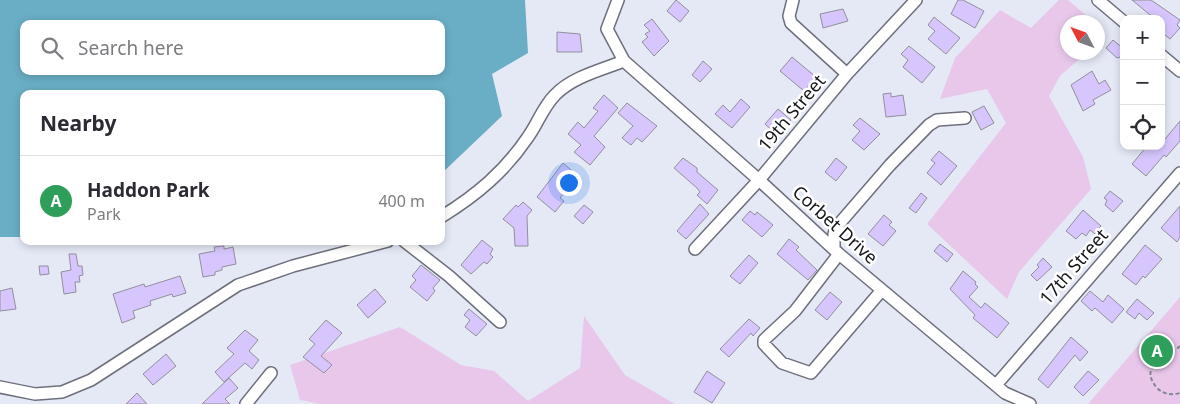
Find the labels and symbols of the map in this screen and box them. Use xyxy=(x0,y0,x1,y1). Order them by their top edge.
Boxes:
north arrow xyxy=(1060,15,1105,60)
street label: 19th Street xyxy=(752,69,831,156)
your location xyxy=(556,170,582,196)
street label: Corbet Drive xyxy=(788,180,883,269)
street label: 17th Street xyxy=(1034,223,1113,309)
pin: A xyxy=(1141,332,1173,370)

